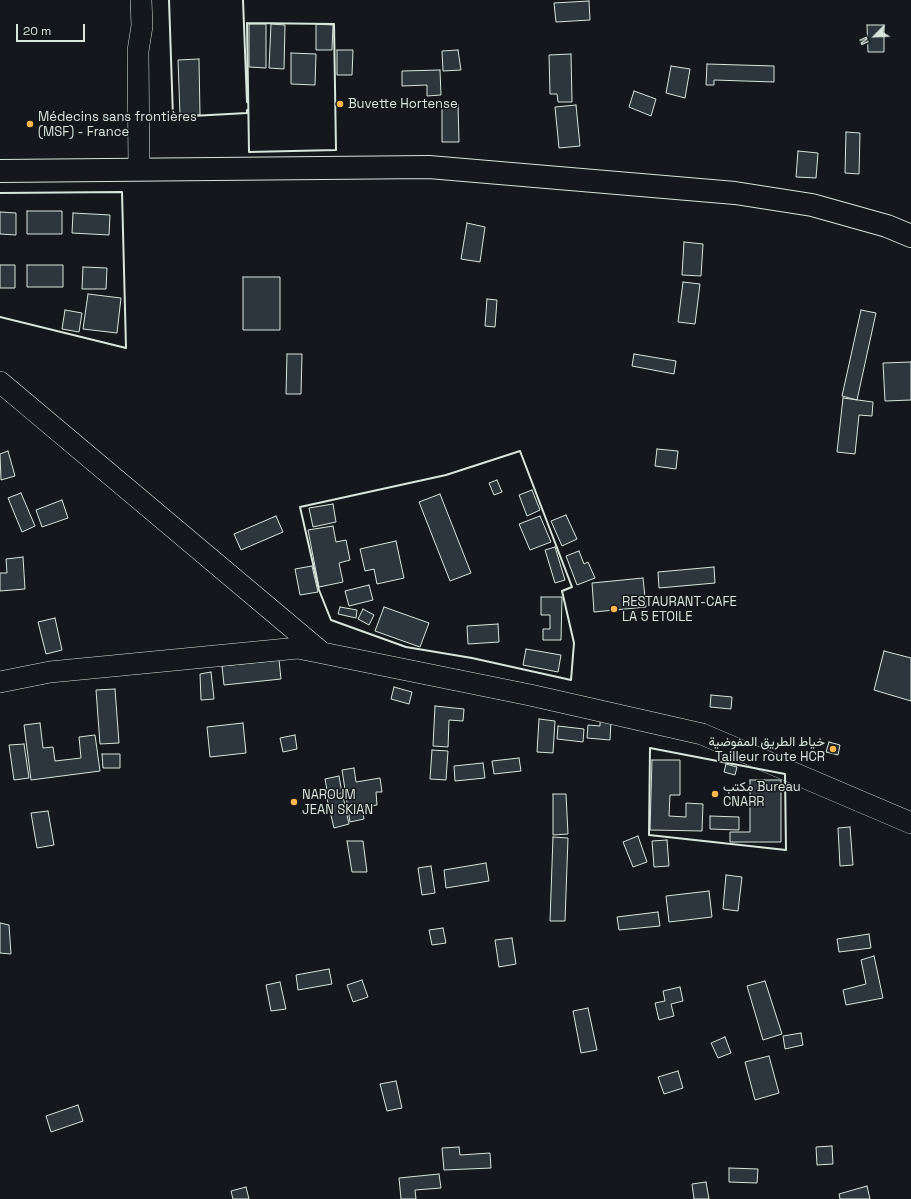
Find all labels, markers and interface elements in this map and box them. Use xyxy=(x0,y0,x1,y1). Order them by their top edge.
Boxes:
scale bar xyxy=(18,16,87,42)
north arrow xyxy=(855,16,895,56)
text: 20 m xyxy=(23,23,51,39)
text: N xyxy=(856,35,872,47)
place label: Buvette Hortense xyxy=(348,96,458,112)
marker: Buvette Hortense xyxy=(335,99,345,109)
place label: Médecins sans frontières (MSF) - France xyxy=(38,109,197,140)
marker: Médecins sans frontières (MSF) - France xyxy=(25,119,35,129)
place label: RESTAURANT-CAFE LA 5 ETOILE xyxy=(622,594,737,625)
marker: RESTAURANT-CAFE LA 5 ETOILE xyxy=(609,604,619,614)
place label: خياط الطريق المفوضية Tailleur route HCR xyxy=(708,734,825,765)
marker: خياط الطريق المفوضية Tailleur route HCR xyxy=(828,744,838,754)
place label: مكتب Bureau CNARR xyxy=(723,779,801,810)
place label: NAROUM JEAN SKIAN xyxy=(302,787,373,818)
marker: مكتب Bureau CNARR xyxy=(710,789,720,799)
marker: NAROUM JEAN SKIAN xyxy=(289,797,299,807)

